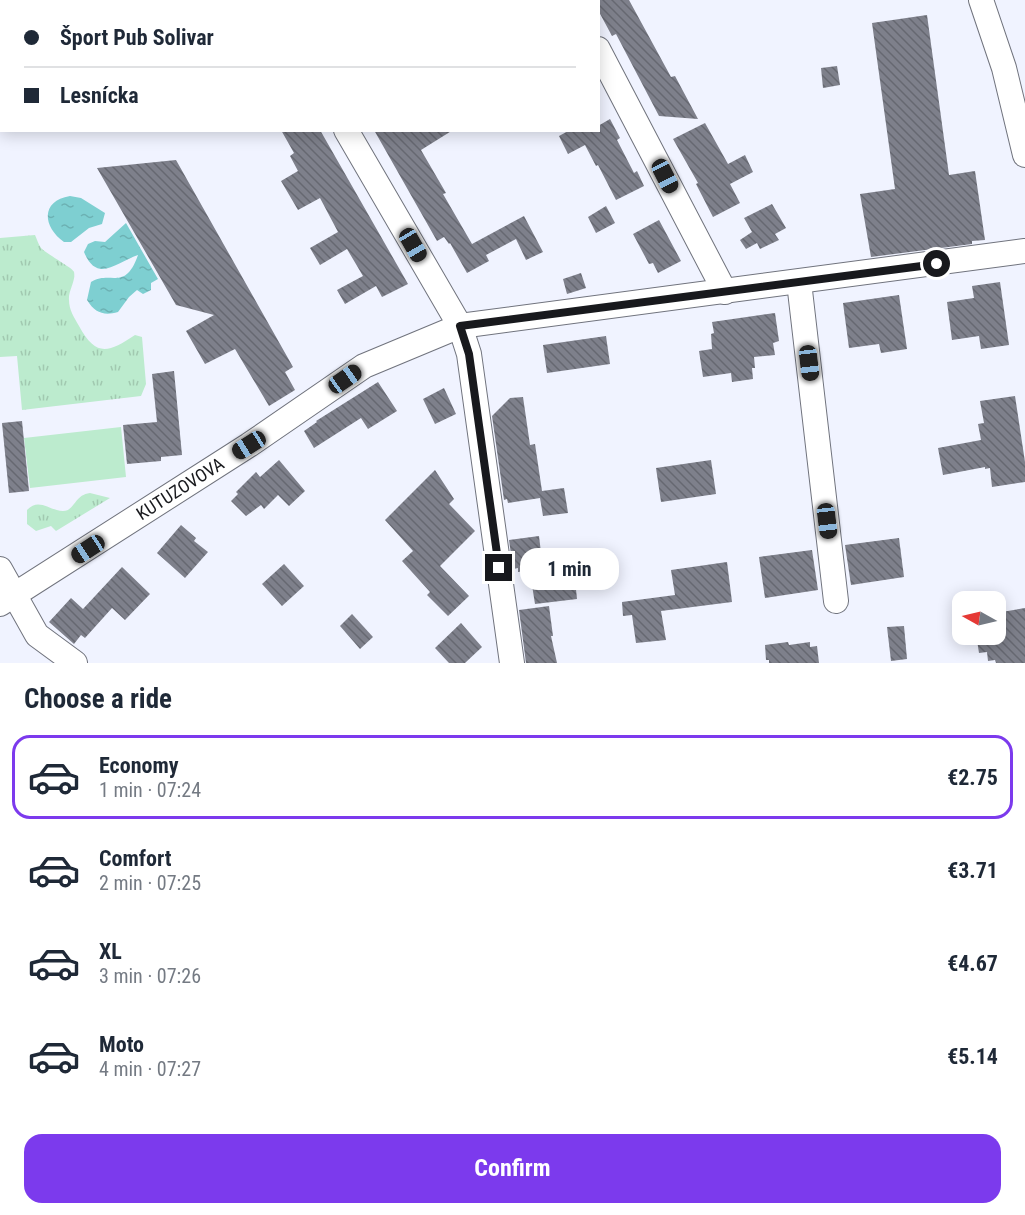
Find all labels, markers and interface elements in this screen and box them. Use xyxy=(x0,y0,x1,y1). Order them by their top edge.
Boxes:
text: Šport Pub Solivar xyxy=(60,25,214,50)
text: Lesnícka xyxy=(60,83,139,108)
car xyxy=(649,156,681,196)
car xyxy=(396,225,430,265)
route start xyxy=(923,250,950,277)
car xyxy=(798,344,820,382)
car xyxy=(325,361,365,397)
car xyxy=(229,428,269,462)
street label: KUTUZOVOVA xyxy=(132,452,228,524)
car xyxy=(816,502,838,540)
car xyxy=(68,532,108,566)
callout: 1 min xyxy=(520,547,619,589)
route end xyxy=(485,554,512,581)
text: 1 min xyxy=(547,557,592,581)
north arrow xyxy=(952,591,1006,645)
map controls xyxy=(952,591,1006,645)
text: Choose a ride xyxy=(24,683,172,715)
icon: car xyxy=(27,750,81,804)
text: Economy xyxy=(99,753,179,778)
text: €2.75 xyxy=(947,765,998,790)
text: 1 min · 07:24 xyxy=(99,778,201,802)
icon: car xyxy=(27,843,81,897)
text: Comfort xyxy=(99,846,172,871)
text: €3.71 xyxy=(947,858,998,883)
text: 2 min · 07:25 xyxy=(99,871,201,895)
icon: car xyxy=(27,936,81,990)
text: XL xyxy=(99,939,122,964)
text: €4.67 xyxy=(947,951,998,976)
text: 3 min · 07:26 xyxy=(99,964,201,988)
icon: car xyxy=(27,1029,81,1083)
text: Moto xyxy=(99,1032,144,1057)
text: €5.14 xyxy=(947,1044,998,1069)
text: 4 min · 07:27 xyxy=(99,1057,201,1081)
button: Confirm xyxy=(24,1134,1001,1203)

